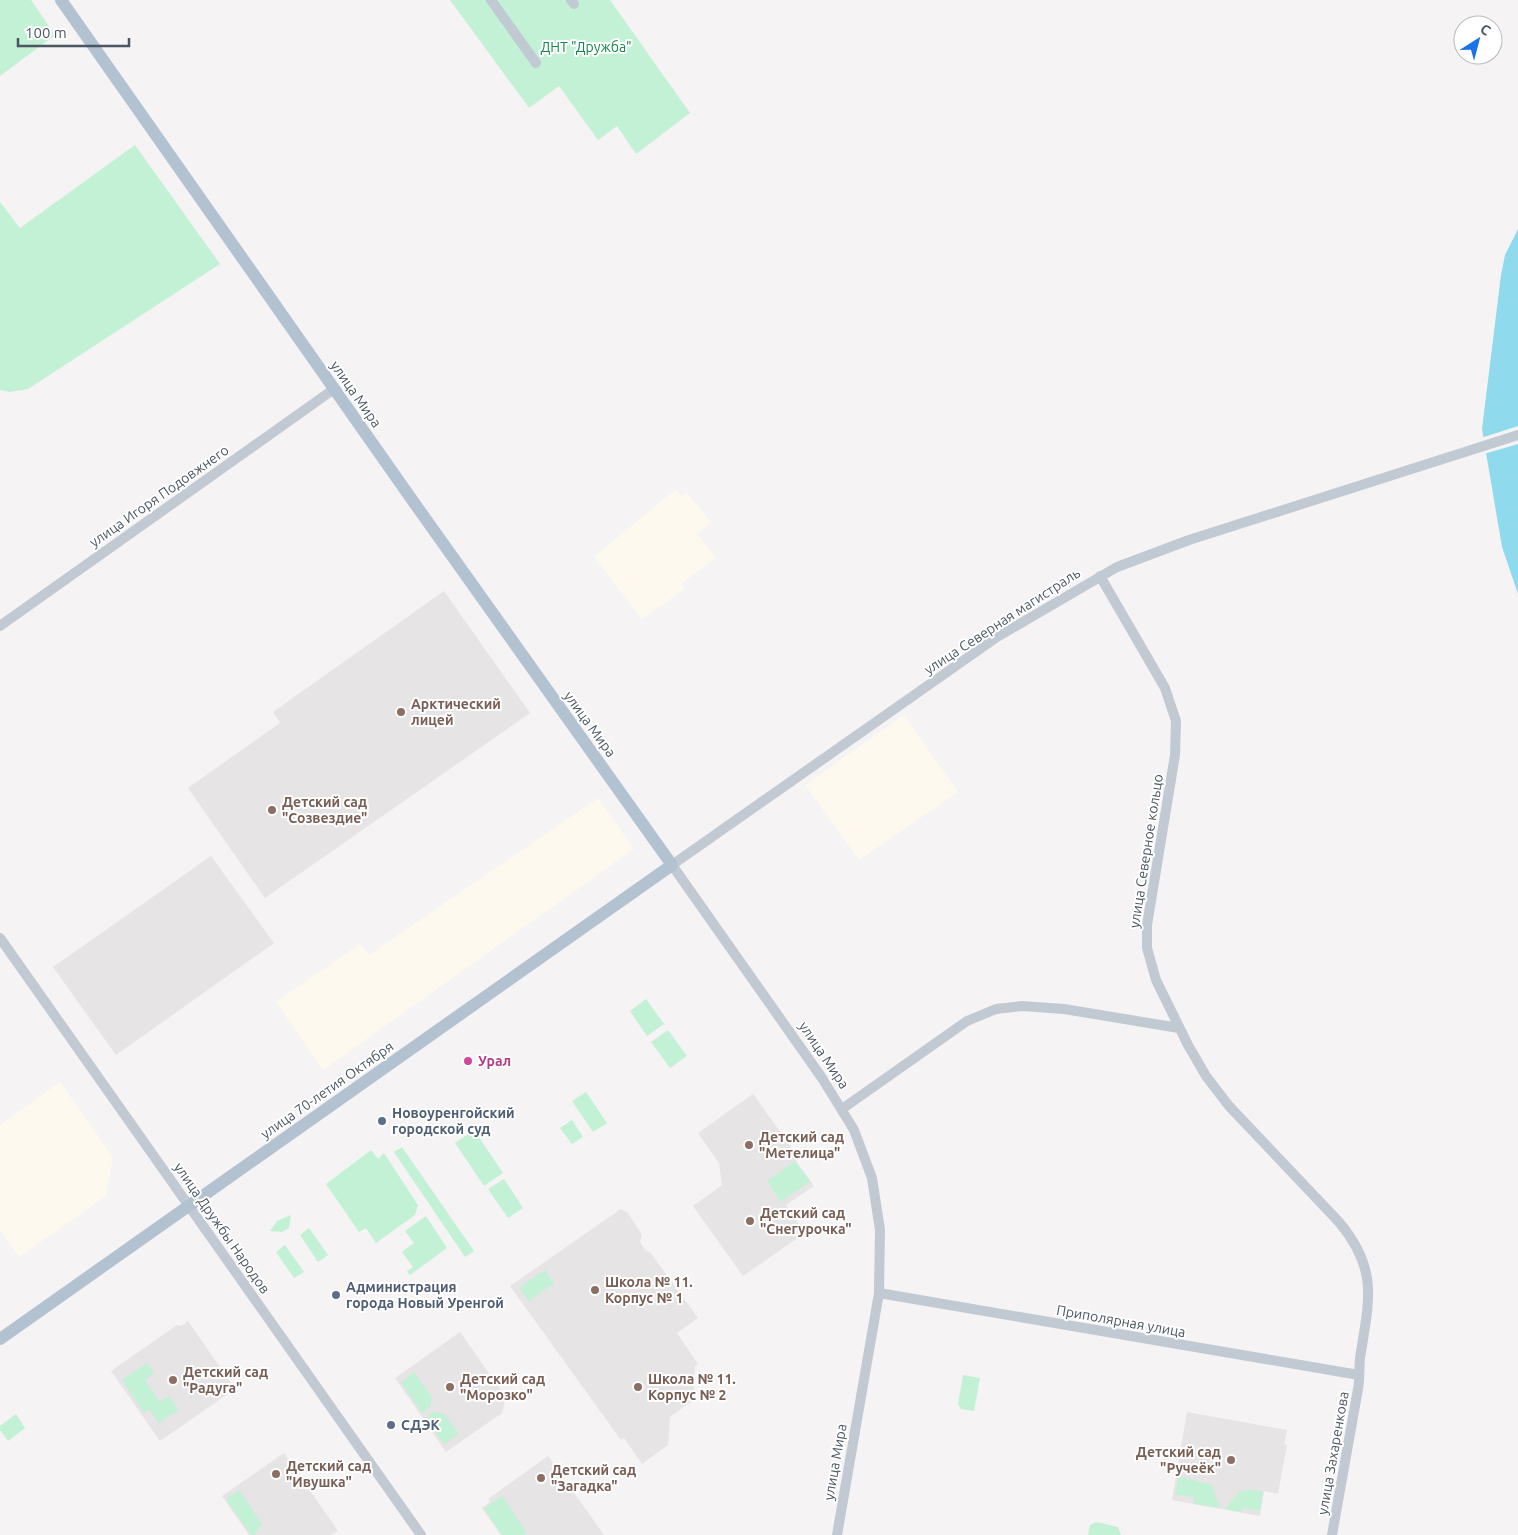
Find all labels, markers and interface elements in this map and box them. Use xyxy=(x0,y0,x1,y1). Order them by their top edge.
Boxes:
scale bar xyxy=(18,15,129,47)
north arrow xyxy=(1453,15,1503,65)
text: С xyxy=(1477,20,1494,39)
text: 100 m xyxy=(25,24,67,41)
park label: ДНТ "Дружба" xyxy=(540,39,632,55)
street label: улица Мира xyxy=(327,358,385,430)
street label: улица Игоря Подовжнего xyxy=(86,442,232,550)
street label: улица Северная магистраль xyxy=(921,565,1083,677)
street label: улица Мира xyxy=(561,688,619,760)
place label: Арктический лицей xyxy=(411,696,501,728)
marker: Арктический лицей xyxy=(395,706,407,718)
street label: улица Северное кольцо xyxy=(1126,773,1166,929)
place label: Детский сад "Созвездие" xyxy=(282,794,367,826)
marker: Детский сад "Созвездие" xyxy=(266,804,278,816)
street label: улица Мира xyxy=(796,1018,852,1092)
street label: улица 70-летия Октября xyxy=(258,1038,396,1142)
place label: Урал xyxy=(478,1053,511,1069)
marker: Урал xyxy=(462,1055,474,1067)
place label: Новоуренгойский городской суд xyxy=(392,1105,515,1137)
marker: Новоуренгойский городской суд xyxy=(376,1115,388,1127)
place label: Детский сад "Метелица" xyxy=(759,1129,844,1161)
marker: Детский сад "Метелица" xyxy=(743,1139,755,1151)
street label: улица Дружбы Народов xyxy=(171,1160,273,1296)
place label: Детский сад "Снегурочка" xyxy=(760,1205,852,1237)
marker: Детский сад "Снегурочка" xyxy=(744,1215,756,1227)
place label: Школа № 11. Корпус № 1 xyxy=(605,1274,693,1306)
place label: Администрация города Новый Уренгой xyxy=(346,1279,504,1311)
marker: Школа № 11. Корпус № 1 xyxy=(589,1284,601,1296)
marker: Администрация города Новый Уренгой xyxy=(330,1289,342,1301)
street label: Приполярная улица xyxy=(1055,1302,1187,1340)
place label: Детский сад "Радуга" xyxy=(183,1364,268,1396)
place label: Детский сад "Морозко" xyxy=(460,1371,545,1403)
place label: Школа № 11. Корпус № 2 xyxy=(648,1371,736,1403)
marker: Детский сад "Радуга" xyxy=(167,1374,179,1386)
marker: Детский сад "Морозко" xyxy=(444,1381,456,1393)
marker: Школа № 11. Корпус № 2 xyxy=(632,1381,644,1393)
street label: улица Захаренкова xyxy=(1314,1390,1352,1516)
place label: СДЭК xyxy=(401,1417,441,1433)
marker: СДЭК xyxy=(385,1419,397,1431)
street label: улица Мира xyxy=(820,1423,850,1501)
place label: Детский сад "Ручеёк" xyxy=(1136,1444,1221,1476)
marker: Детский сад "Ручеёк" xyxy=(1225,1454,1237,1466)
place label: Детский сад "Ивушка" xyxy=(286,1458,371,1490)
place label: Детский сад "Загадка" xyxy=(551,1462,636,1494)
marker: Детский сад "Ивушка" xyxy=(270,1468,282,1480)
marker: Детский сад "Загадка" xyxy=(535,1472,547,1484)

